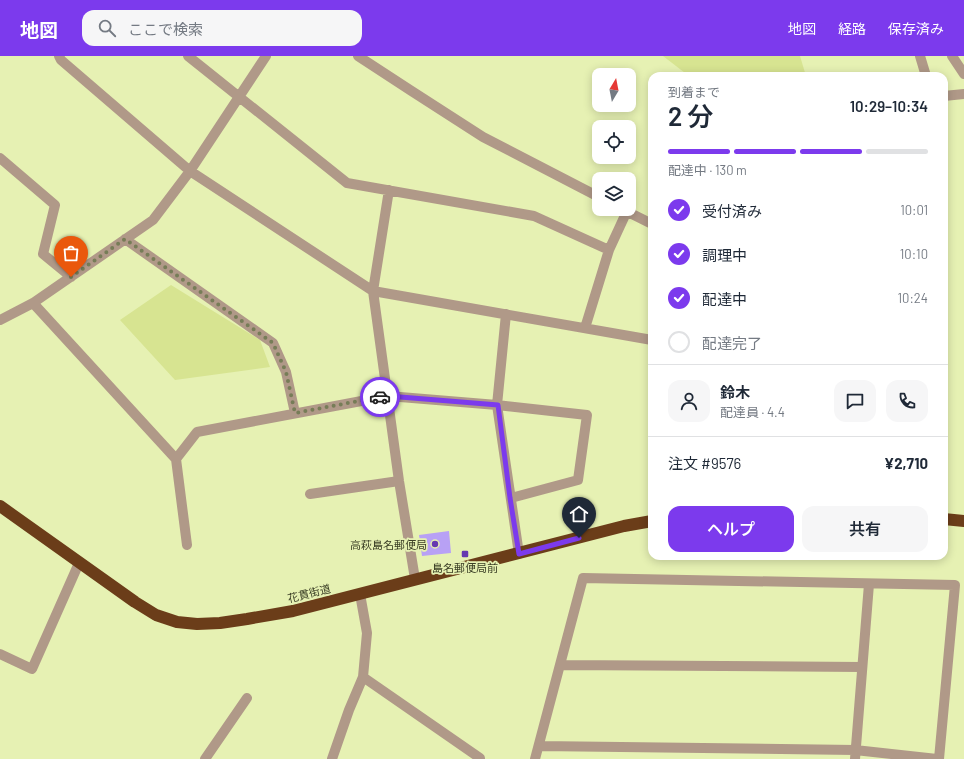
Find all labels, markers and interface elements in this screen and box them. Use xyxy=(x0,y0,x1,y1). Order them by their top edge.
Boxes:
search box xyxy=(82,10,362,46)
icon: search xyxy=(96,17,118,39)
text: 地図 xyxy=(20,18,58,41)
text: ここで検索 xyxy=(128,20,203,38)
text: 地図 xyxy=(788,20,816,37)
text: 経路 xyxy=(838,20,866,37)
text: 保存済み xyxy=(888,20,944,37)
north arrow xyxy=(592,68,636,112)
map controls xyxy=(592,68,636,216)
text: 到着まで xyxy=(668,84,720,100)
text: 10:29–10:34 xyxy=(850,97,928,115)
text: 2 分 xyxy=(668,100,714,131)
button: locate xyxy=(592,120,636,164)
text: 配達中 · 130 m xyxy=(668,162,747,178)
button: layers xyxy=(592,172,636,216)
icon: check xyxy=(668,199,690,221)
text: 受付済み xyxy=(702,202,762,220)
text: 10:01 xyxy=(900,202,928,218)
pin xyxy=(54,236,88,277)
icon: bag xyxy=(60,242,82,264)
icon: check xyxy=(668,243,690,265)
text: 調理中 xyxy=(702,246,747,264)
text: 10:10 xyxy=(900,246,928,262)
icon: check xyxy=(668,287,690,309)
text: 配達中 xyxy=(702,290,747,308)
text: 10:24 xyxy=(898,290,928,306)
text: 配達完了 xyxy=(702,334,762,352)
courier xyxy=(360,377,400,417)
button: person xyxy=(668,380,710,422)
button: chat xyxy=(834,380,876,422)
button: phone xyxy=(886,380,928,422)
text: 鈴木 xyxy=(720,383,750,401)
icon: car xyxy=(369,386,391,408)
text: 配達員 · 4.4 xyxy=(720,404,785,420)
text: 注文 #9576 xyxy=(668,454,741,472)
text: ¥2,710 xyxy=(884,454,928,472)
pin xyxy=(562,497,596,538)
icon: home xyxy=(568,503,590,525)
button: ヘルプ xyxy=(668,506,794,552)
button: 共有 xyxy=(802,506,928,552)
place label: 高萩島名郵便局 xyxy=(350,538,427,551)
marker: 高萩島名郵便局 xyxy=(430,539,440,549)
marker: 島名郵便局前 xyxy=(460,549,470,559)
place label: 島名郵便局前 xyxy=(432,561,498,574)
street label: 花貫街道 xyxy=(286,581,332,605)

